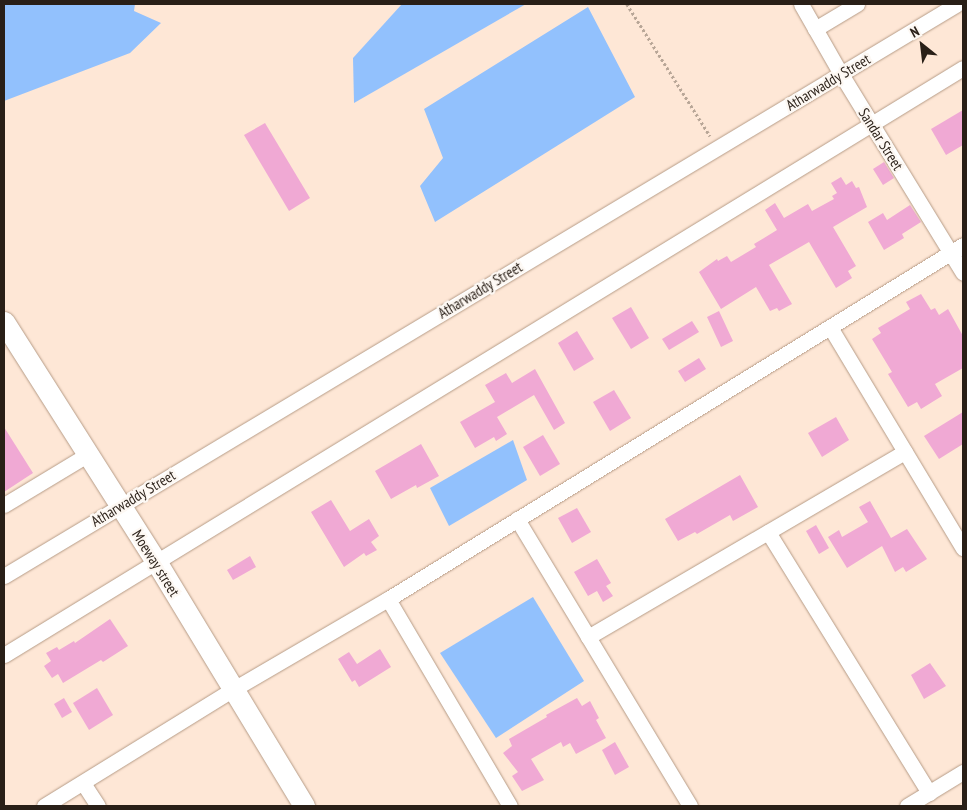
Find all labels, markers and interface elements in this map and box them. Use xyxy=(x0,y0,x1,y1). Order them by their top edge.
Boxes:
north arrow xyxy=(897,20,947,70)
text: N xyxy=(907,22,922,42)
street label: Atharwaddy Street xyxy=(782,50,874,114)
street label: Sandar Street xyxy=(855,105,907,173)
street label: Atharwaddy Street xyxy=(434,258,526,322)
street label: Atharwaddy Street xyxy=(87,466,179,530)
street label: Moeway street xyxy=(128,526,184,600)

